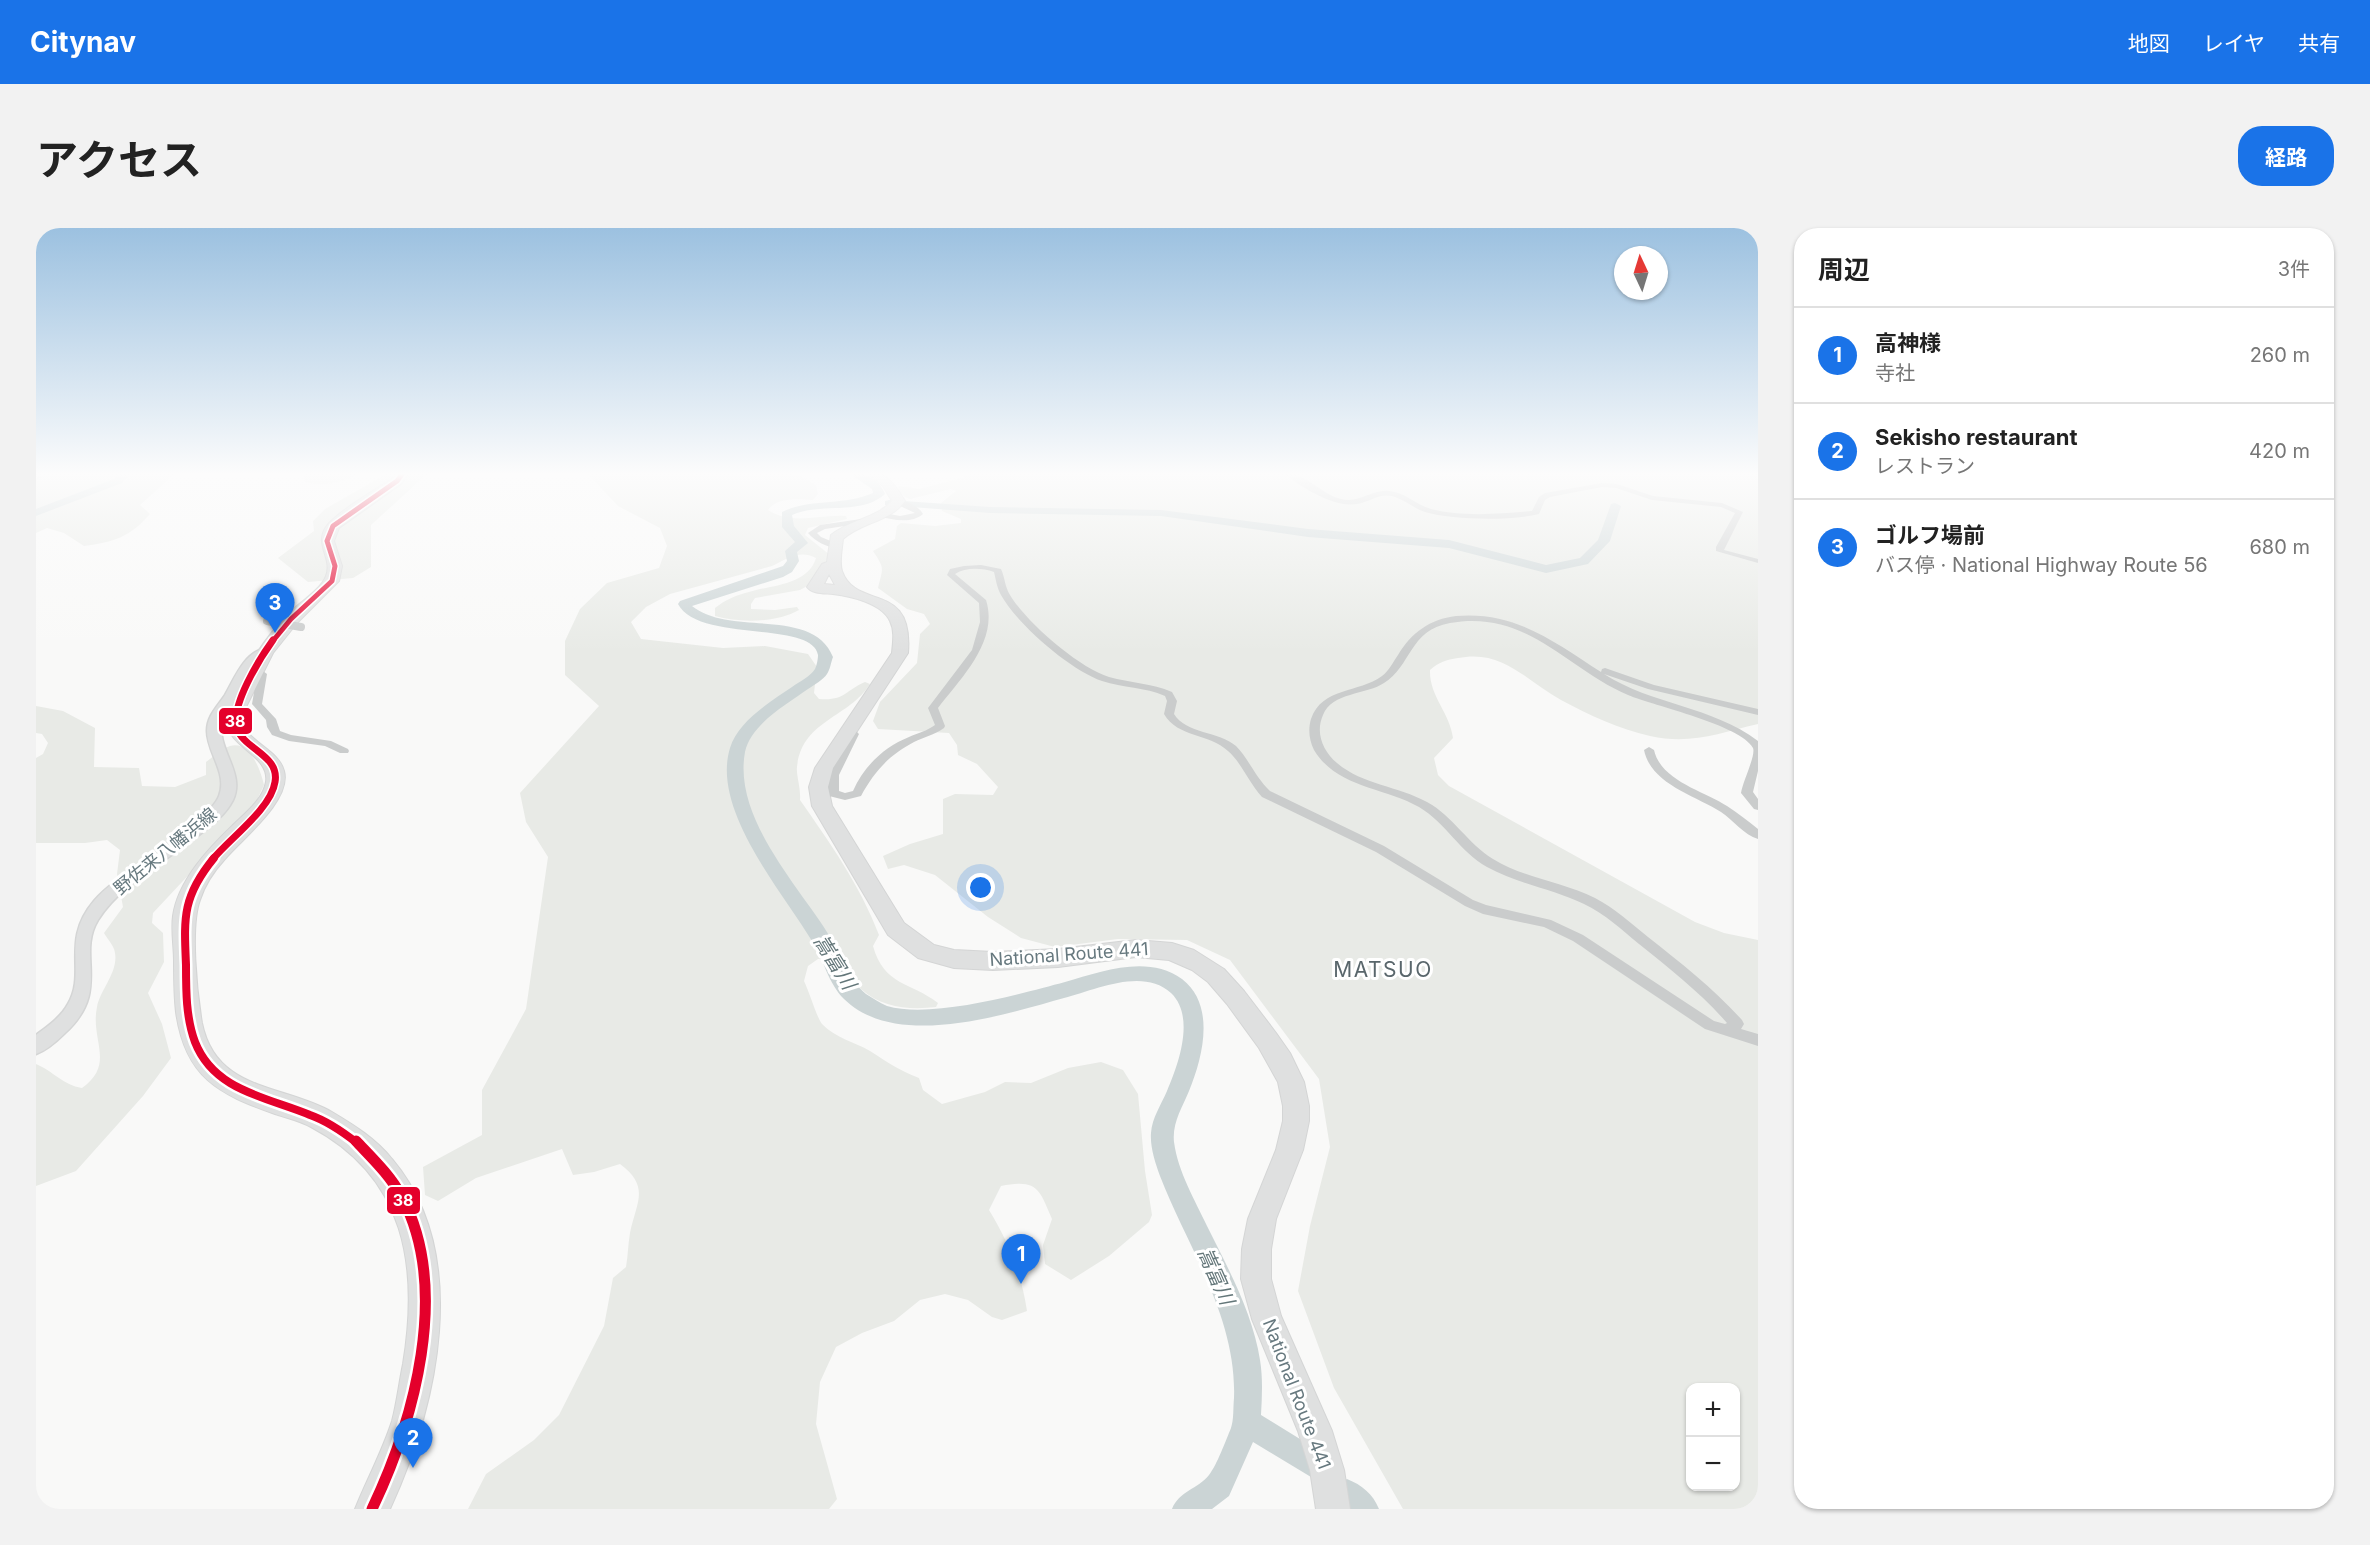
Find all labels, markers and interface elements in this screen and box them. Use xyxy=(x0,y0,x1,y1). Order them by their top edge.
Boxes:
text: Citynav xyxy=(30,25,136,59)
text: 地図 xyxy=(2128,31,2170,56)
text: レイヤ xyxy=(2203,31,2265,56)
text: 共有 xyxy=(2298,31,2340,56)
button: 経路 xyxy=(2238,126,2334,186)
text: アクセス xyxy=(36,134,202,185)
north arrow xyxy=(1614,246,1668,300)
text: 周辺 xyxy=(1818,254,1870,285)
text: 3件 xyxy=(2278,257,2310,281)
text: 高神様 xyxy=(1875,330,1941,356)
text: 1 xyxy=(1833,343,1842,367)
text: 260 m xyxy=(2250,343,2310,367)
text: 寺社 xyxy=(1875,361,1915,385)
text: Sekisho restaurant xyxy=(1875,424,2078,450)
text: 2 xyxy=(1831,439,1844,463)
text: 420 m xyxy=(2249,439,2310,463)
text: レストラン xyxy=(1875,454,1975,478)
text: ゴルフ場前 xyxy=(1875,522,1985,548)
text: 3 xyxy=(1831,535,1844,559)
text: 680 m xyxy=(2249,535,2310,559)
text: バス停 · National Highway Route 56 xyxy=(1875,553,2208,577)
pin: 3 xyxy=(256,584,294,633)
line badge: 38 xyxy=(218,707,253,735)
text: 38 xyxy=(225,711,245,731)
street label: 野佐来八幡浜線 xyxy=(109,803,221,899)
your location xyxy=(966,873,995,902)
water label: 嵩富川 xyxy=(809,930,862,995)
street label: National Route 441 xyxy=(989,938,1149,970)
district label: MATSUO xyxy=(1333,957,1433,982)
line badge: 38 xyxy=(386,1186,421,1215)
text: 38 xyxy=(393,1190,413,1210)
pin: 1 xyxy=(1002,1234,1040,1284)
water label: 嵩富川 xyxy=(1193,1244,1240,1310)
street label: National Route 441 xyxy=(1259,1316,1335,1472)
map controls xyxy=(1686,1383,1740,1491)
button: + xyxy=(1686,1383,1740,1437)
pin: 2 xyxy=(394,1418,433,1468)
button: − xyxy=(1686,1437,1740,1491)

